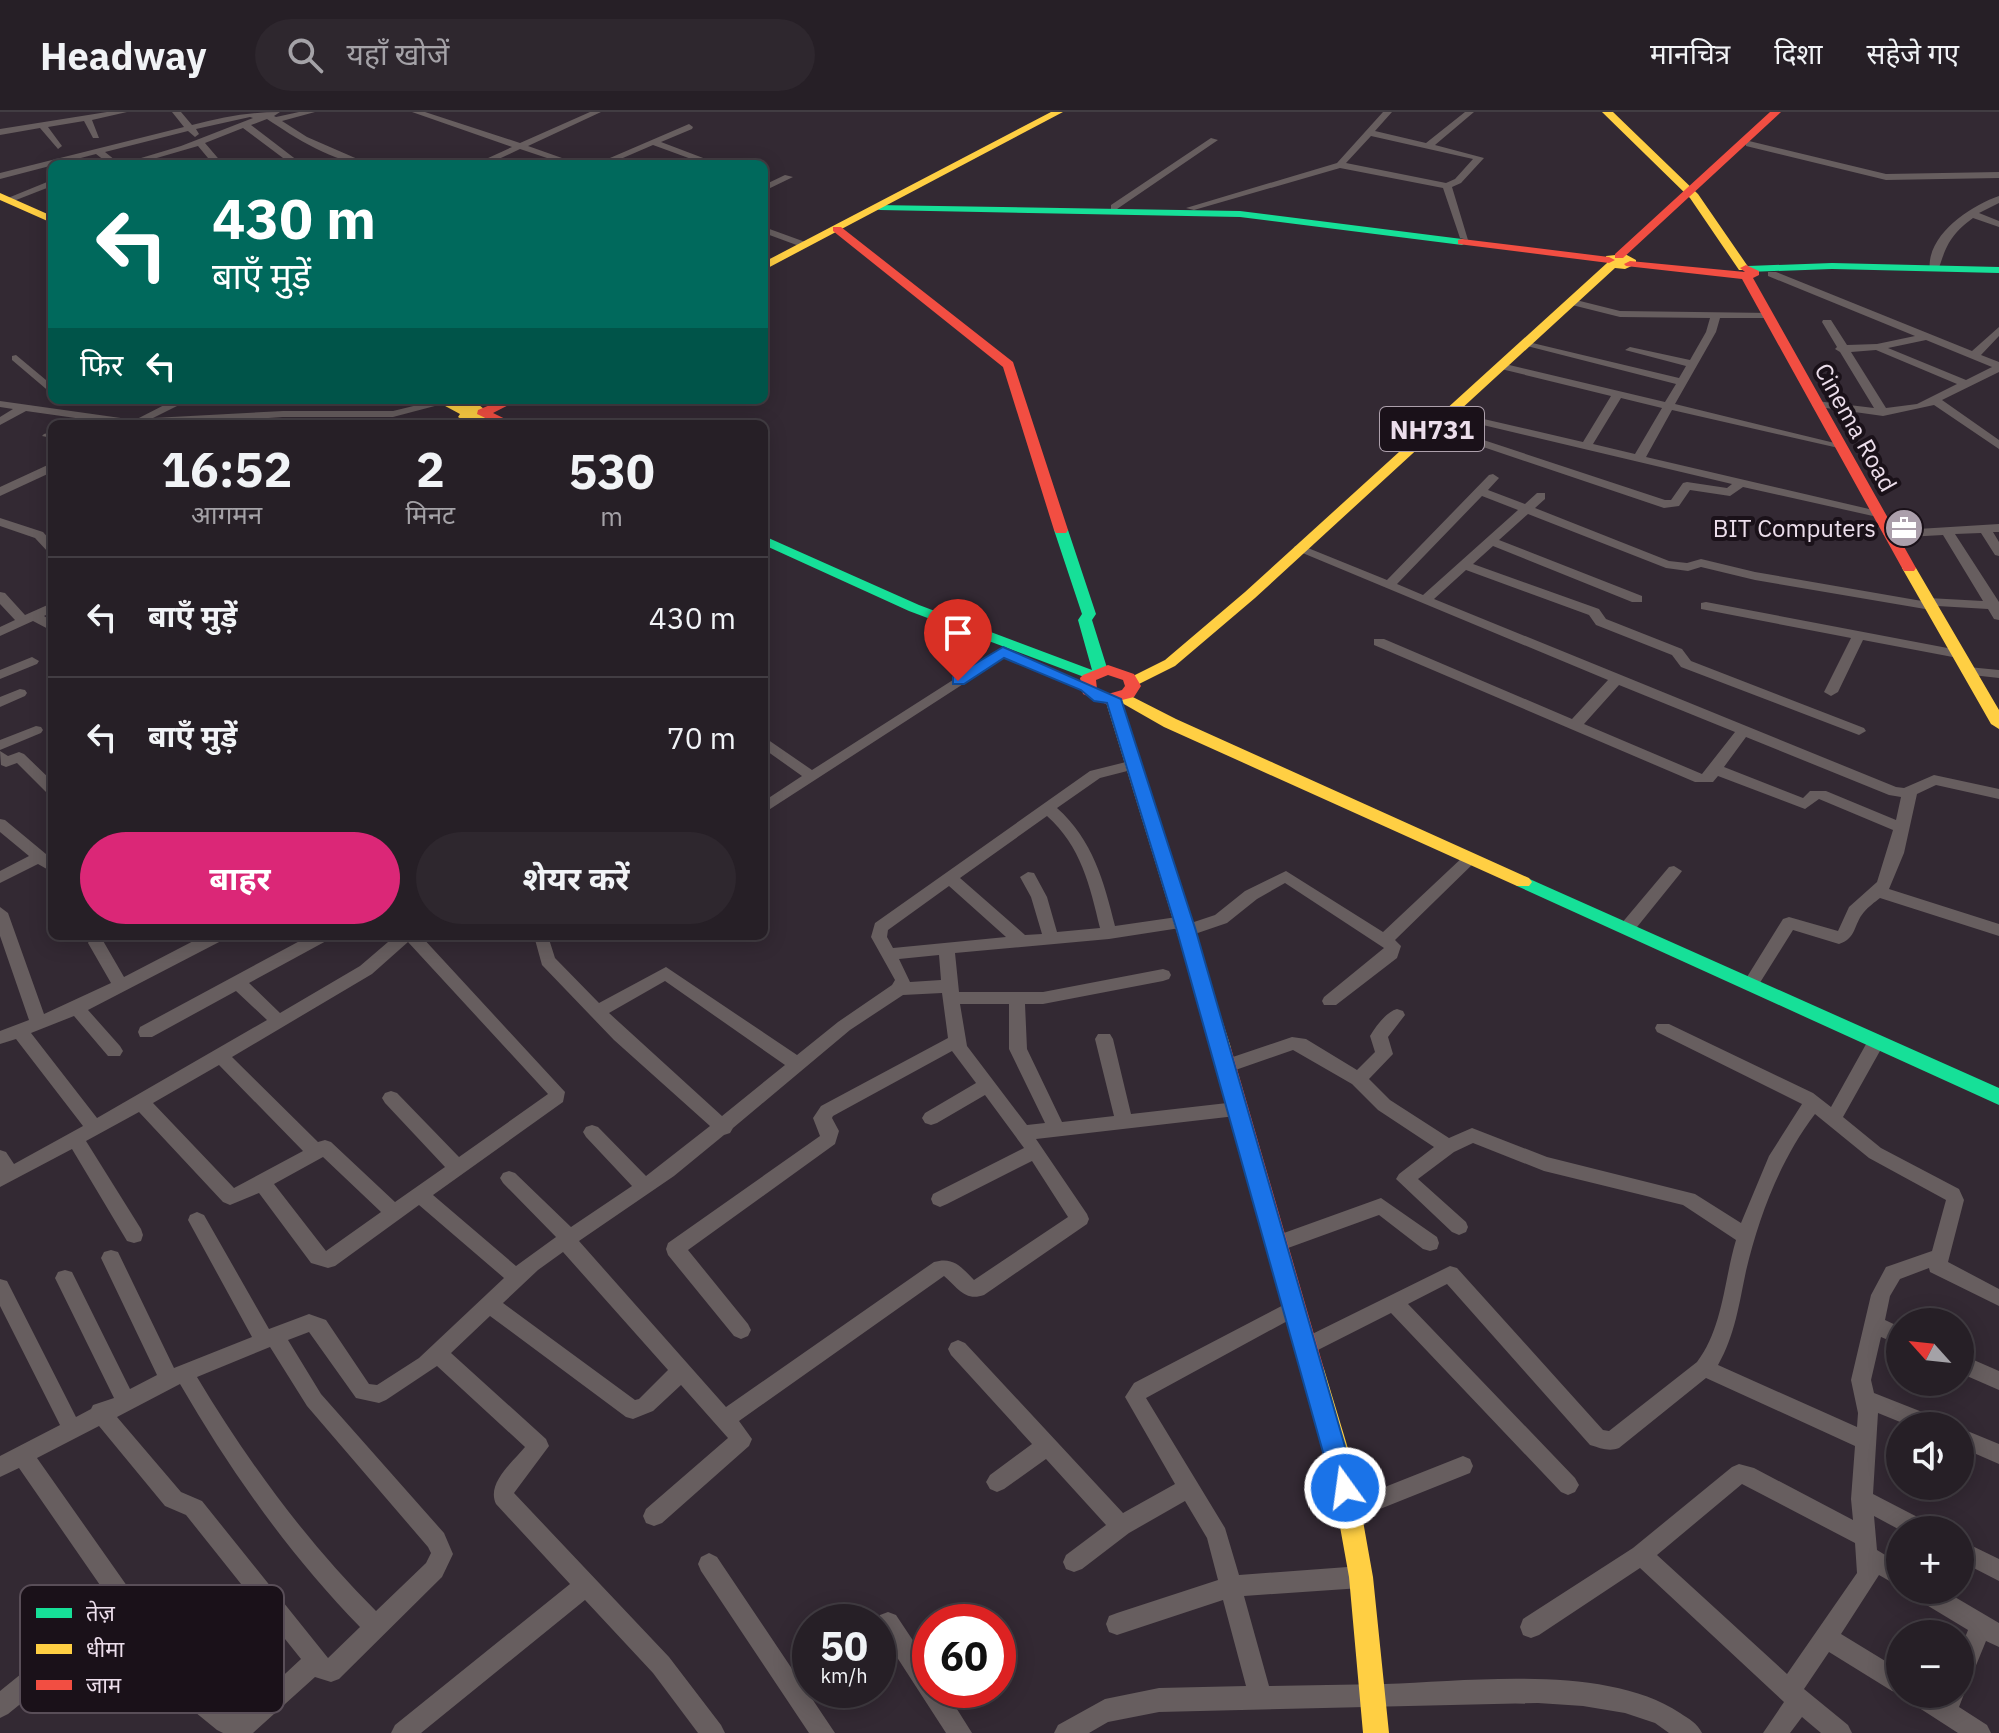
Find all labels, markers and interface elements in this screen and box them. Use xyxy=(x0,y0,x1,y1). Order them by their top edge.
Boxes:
search box xyxy=(255,19,815,91)
text: Headway xyxy=(40,31,207,80)
icon: search xyxy=(283,33,327,77)
text: यहाँ खोजें xyxy=(347,34,449,73)
text: मानचित्र xyxy=(1650,35,1730,72)
text: दिशा xyxy=(1774,35,1823,72)
text: सहेजे गए xyxy=(1867,35,1959,72)
text: 430 m xyxy=(212,182,376,254)
icon: left xyxy=(80,192,184,296)
text: बाएँ मुड़ें xyxy=(212,252,311,299)
icon: left xyxy=(139,344,183,388)
text: फिर xyxy=(80,345,123,384)
street label: Cinema Road xyxy=(1808,357,1904,497)
road number: NH731 xyxy=(1380,407,1484,451)
text: 16:52 xyxy=(161,438,292,500)
text: 2 xyxy=(416,438,445,500)
text: 530 xyxy=(568,440,655,502)
text: आगमन xyxy=(191,497,262,531)
text: मिनट xyxy=(405,497,455,531)
text: m xyxy=(600,499,623,533)
office icon: BIT Computers xyxy=(1883,507,1925,549)
place label: BIT Computers xyxy=(1713,512,1876,544)
icon: left xyxy=(80,595,124,639)
text: बाएँ मुड़ें xyxy=(148,596,237,635)
text: 430 m xyxy=(649,598,736,637)
pin xyxy=(924,599,992,681)
icon: arrive xyxy=(936,611,980,655)
icon: left xyxy=(80,715,124,759)
text: बाएँ मुड़ें xyxy=(148,716,237,755)
text: 70 m xyxy=(667,718,736,757)
button: बाहर xyxy=(80,832,400,924)
button: शेयर करें xyxy=(416,832,736,924)
north arrow xyxy=(1886,1308,1974,1396)
map controls xyxy=(1886,1308,1974,1708)
button: sound xyxy=(1886,1412,1974,1500)
position arrow xyxy=(1303,1446,1387,1530)
button: + xyxy=(1886,1516,1974,1604)
legend xyxy=(20,1585,284,1713)
text: तेज़ xyxy=(86,1598,116,1627)
speed limit sign: 60 xyxy=(912,1604,1016,1708)
text: 50 xyxy=(820,1620,868,1672)
button: − xyxy=(1886,1620,1974,1708)
text: धीमा xyxy=(86,1634,124,1663)
text: km/h xyxy=(820,1662,868,1689)
text: जाम xyxy=(86,1670,122,1699)

